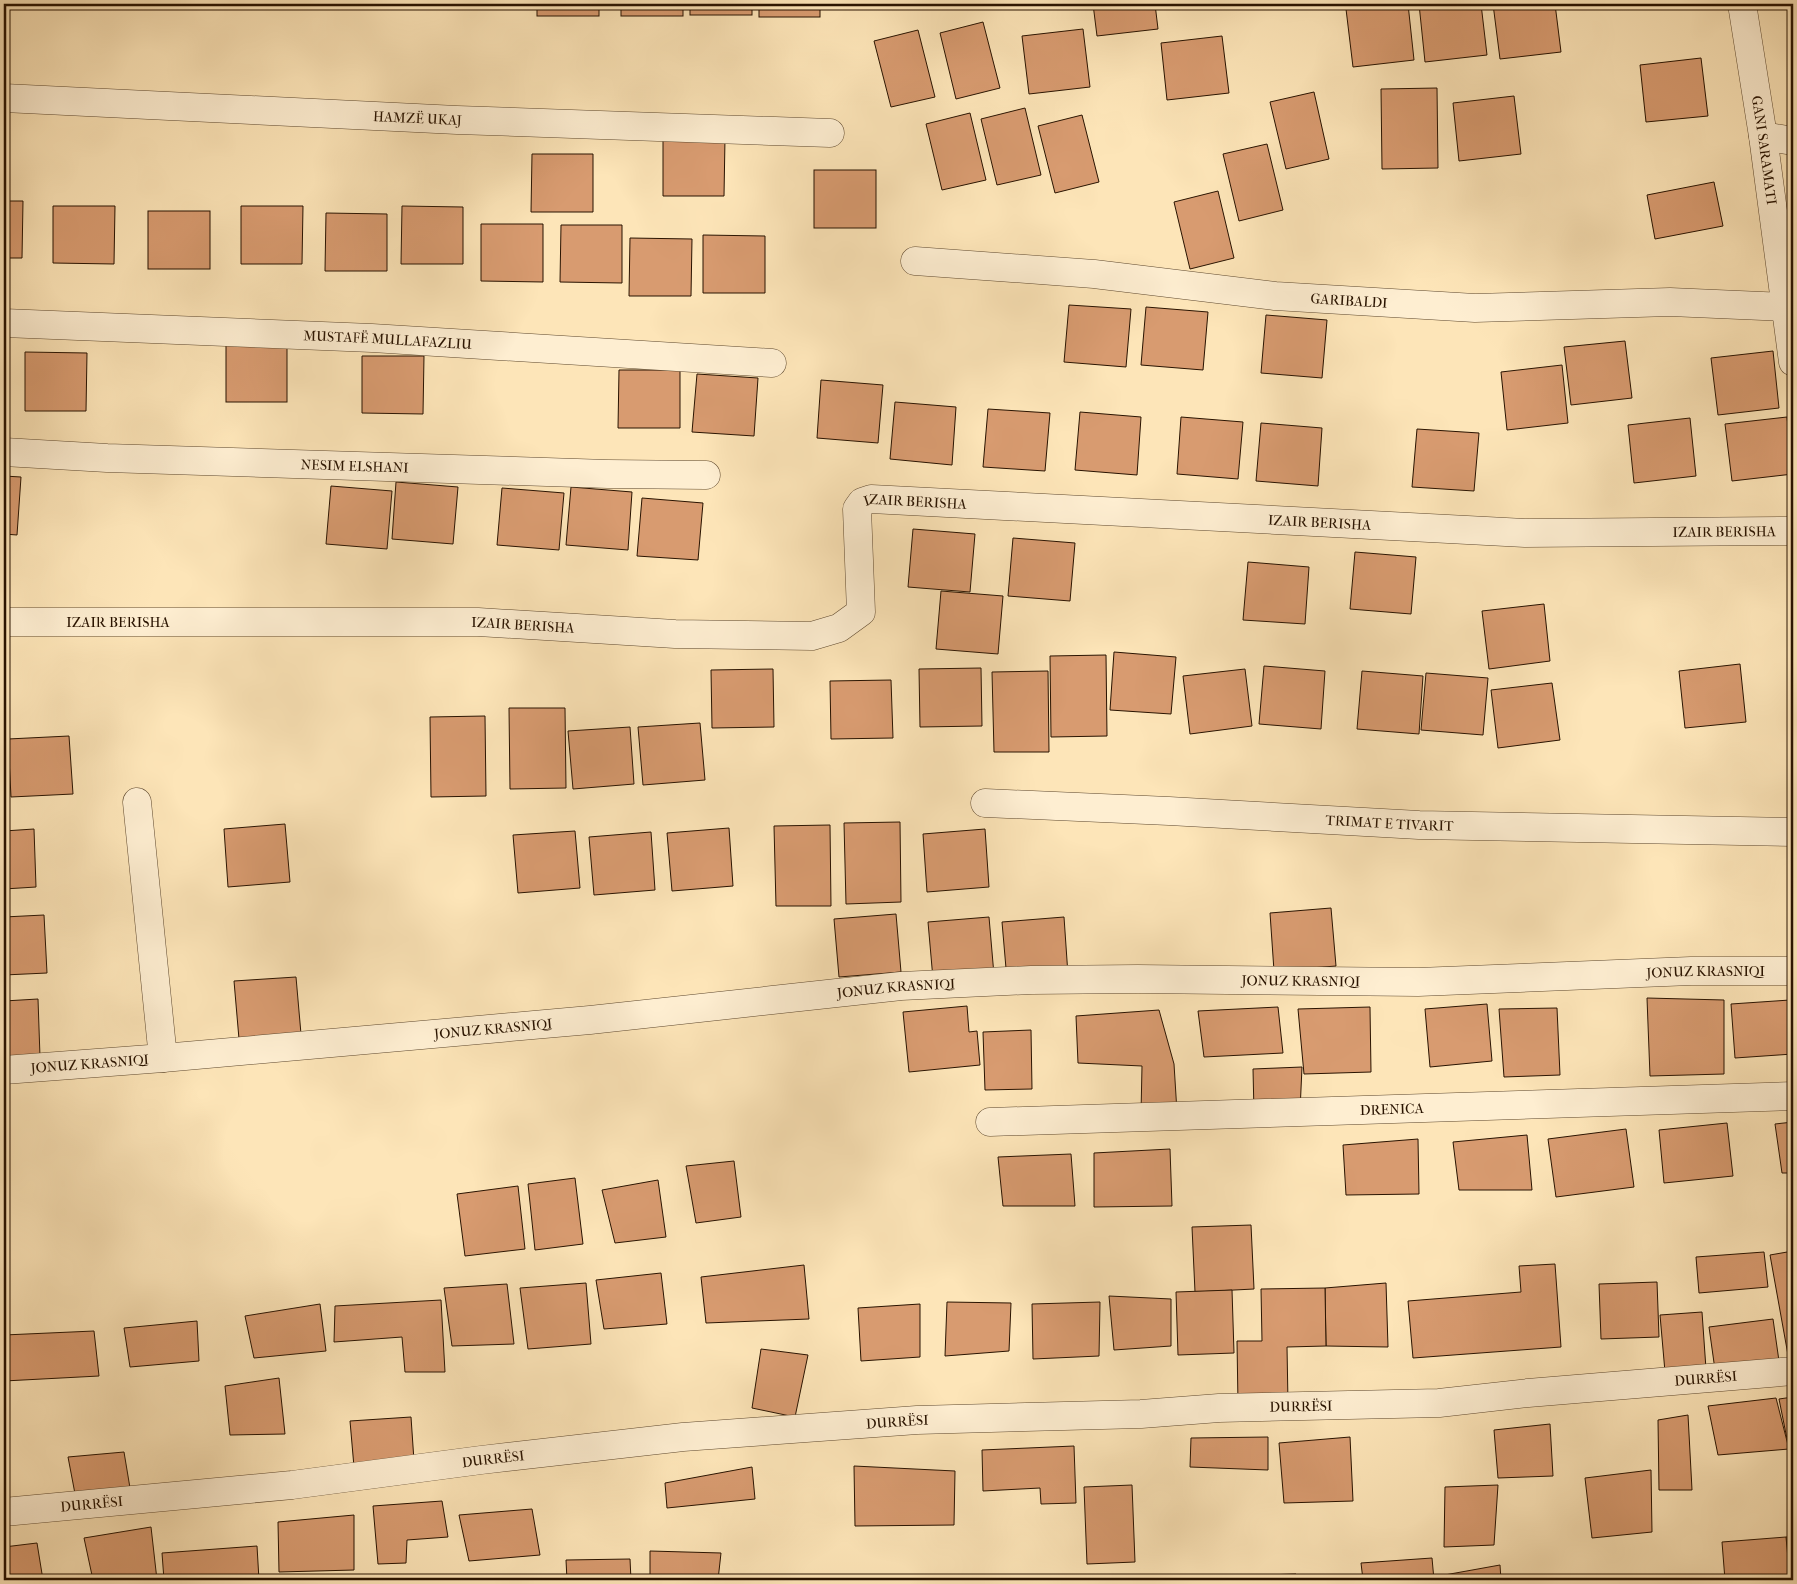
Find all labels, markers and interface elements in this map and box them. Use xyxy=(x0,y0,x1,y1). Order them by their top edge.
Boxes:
street label: GANI SARAMATI xyxy=(1748,95,1780,207)
street label: HAMZË UKAJ xyxy=(373,108,462,129)
street label: GARIBALDI xyxy=(1310,290,1389,312)
street label: MUSTAFË MULLAFAZLIU xyxy=(303,327,472,353)
street label: NESIM ELSHANI xyxy=(300,456,410,477)
street label: IZAIR BERISHA xyxy=(861,491,968,513)
street label: IZAIR BERISHA xyxy=(1267,512,1372,534)
street label: IZAIR BERISHA xyxy=(1673,523,1777,541)
street label: IZAIR BERISHA xyxy=(66,614,171,631)
street label: IZAIR BERISHA xyxy=(471,614,576,637)
street label: TRIMAT E TIVARIT xyxy=(1325,812,1454,835)
street label: JONUZ KRASNIQI xyxy=(1645,963,1766,982)
street label: JONUZ KRASNIQI xyxy=(1240,972,1361,990)
street label: JONUZ KRASNIQI xyxy=(835,975,956,1002)
street label: JONUZ KRASNIQI xyxy=(432,1015,554,1043)
street label: JONUZ KRASNIQI xyxy=(29,1051,150,1077)
street label: DRENICA xyxy=(1360,1100,1425,1119)
street label: DURRËSI xyxy=(1674,1368,1738,1390)
street label: DURRËSI xyxy=(1269,1397,1333,1416)
street label: DURRËSI xyxy=(865,1412,929,1433)
street label: DURRËSI xyxy=(461,1447,526,1471)
street label: DURRËSI xyxy=(60,1493,124,1516)

